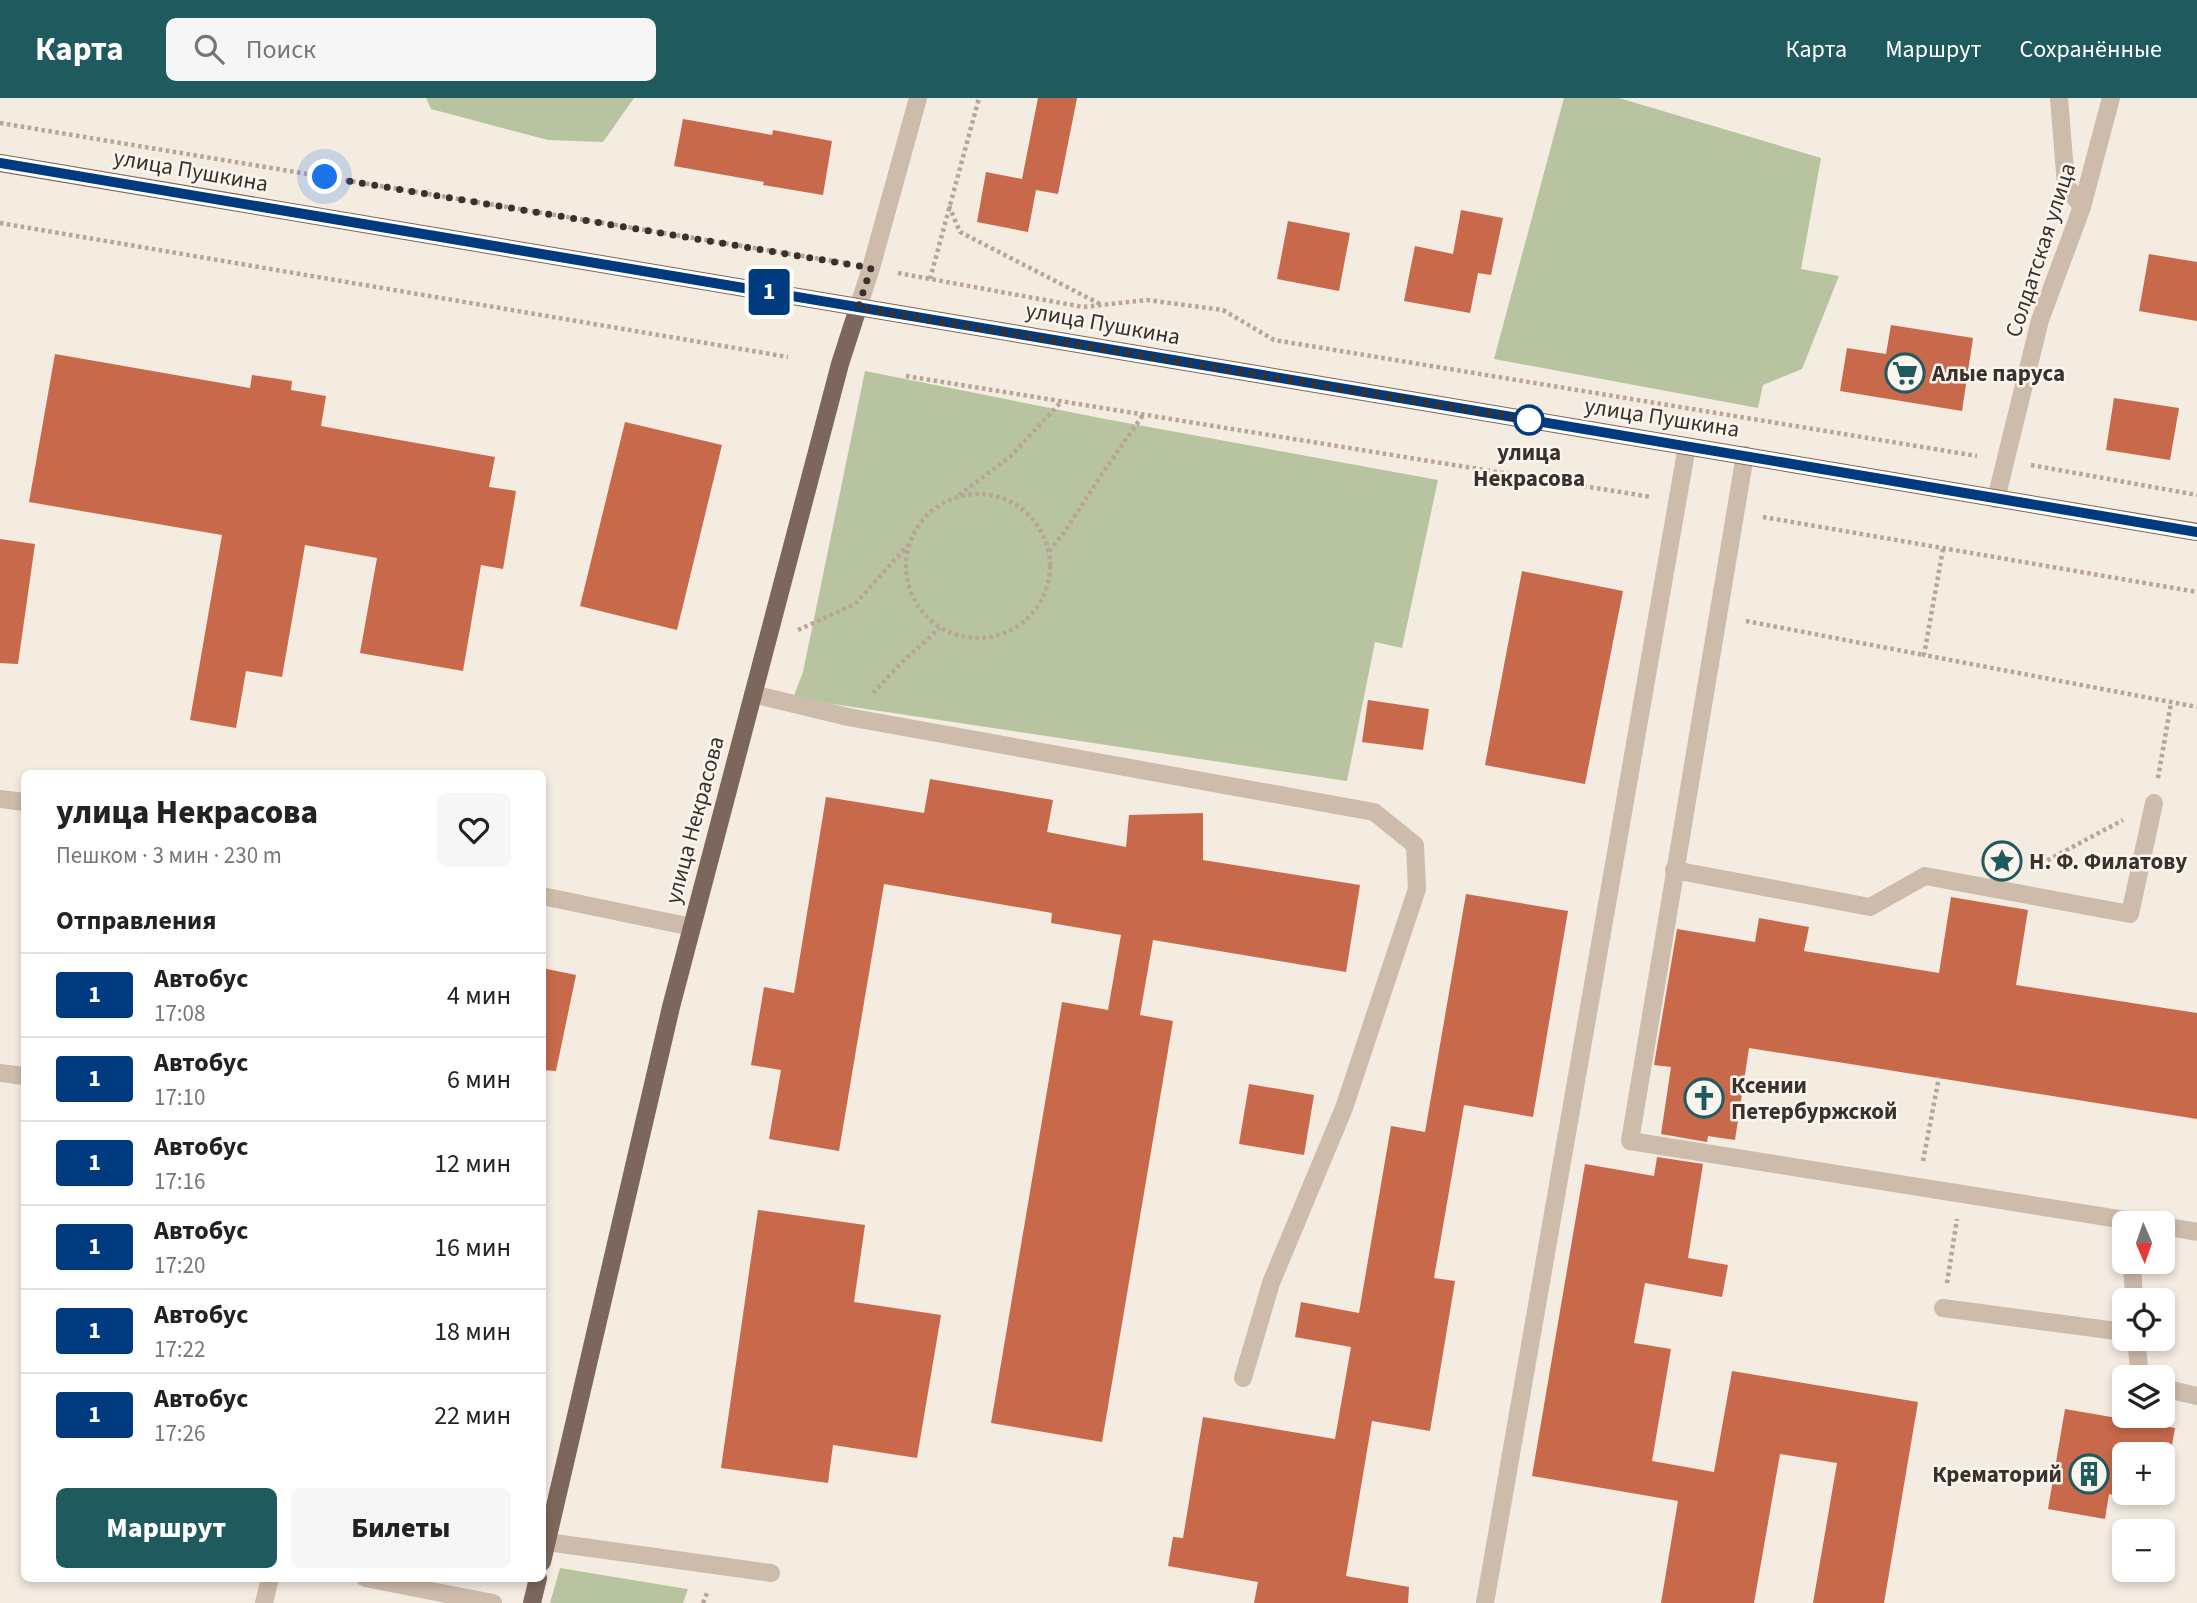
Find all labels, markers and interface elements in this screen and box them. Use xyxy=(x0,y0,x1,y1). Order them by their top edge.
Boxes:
search box xyxy=(166,18,656,81)
text: Карта xyxy=(35,26,124,73)
icon: search xyxy=(190,30,228,68)
text: Поиск xyxy=(246,31,316,68)
text: Карта xyxy=(1786,32,1847,67)
text: Маршрут xyxy=(1885,32,1981,67)
text: Сохранённые xyxy=(2019,32,2162,67)
street label: улица Пушкина xyxy=(111,141,271,200)
your location xyxy=(307,159,342,194)
street label: Солдатская улица xyxy=(1997,159,2084,342)
line badge: 1 xyxy=(746,269,792,315)
text: 1 xyxy=(763,274,775,309)
street label: улица Пушкина xyxy=(1023,294,1183,353)
supermarket icon: Алые паруса xyxy=(1884,352,1926,394)
place label: Алые паруса xyxy=(1931,357,2065,390)
street label: улица Пушкина xyxy=(1582,389,1742,446)
marker: улица Некрасова xyxy=(1514,405,1544,435)
place label: улица Некрасова xyxy=(1473,436,1585,495)
street label: улица Некрасова xyxy=(656,733,733,908)
text: улица Некрасова xyxy=(56,789,318,836)
button: heart xyxy=(437,793,511,867)
text: Пешком · 3 мин · 230 m xyxy=(56,839,282,872)
place icon: Н. Ф. Филатову xyxy=(1981,840,2023,882)
place label: Н. Ф. Филатову xyxy=(2029,845,2187,878)
text: Отправления xyxy=(56,902,216,939)
text: Автобус xyxy=(154,960,248,997)
text: 1 xyxy=(88,977,101,1012)
text: 4 мин xyxy=(447,977,511,1014)
text: 17:08 xyxy=(154,997,205,1030)
text: Автобус xyxy=(154,1044,248,1081)
text: 1 xyxy=(88,1061,101,1096)
text: 6 мин xyxy=(447,1061,511,1098)
place label: Ксении Петербуржской xyxy=(1731,1069,1897,1128)
church icon: Ксении Петербуржской xyxy=(1683,1077,1725,1119)
text: 17:10 xyxy=(154,1081,205,1114)
text: Автобус xyxy=(154,1128,248,1165)
text: 1 xyxy=(88,1145,101,1180)
text: 12 мин xyxy=(434,1145,511,1182)
text: 17:16 xyxy=(154,1165,205,1198)
north arrow xyxy=(2112,1211,2175,1274)
map controls xyxy=(2112,1211,2175,1582)
text: Автобус xyxy=(154,1212,248,1249)
text: 1 xyxy=(88,1229,101,1264)
text: 16 мин xyxy=(434,1229,511,1266)
text: 17:20 xyxy=(154,1249,205,1282)
button: locate xyxy=(2112,1288,2175,1351)
text: Автобус xyxy=(154,1296,248,1333)
text: 1 xyxy=(88,1313,101,1348)
text: 18 мин xyxy=(434,1313,511,1350)
text: 17:22 xyxy=(154,1333,205,1366)
button: layers xyxy=(2112,1365,2175,1428)
text: Автобус xyxy=(154,1380,248,1417)
text: 1 xyxy=(88,1397,101,1432)
text: 22 мин xyxy=(434,1397,511,1434)
text: 17:26 xyxy=(154,1417,205,1450)
button: + xyxy=(2112,1442,2175,1505)
building icon: Крематорий xyxy=(2068,1453,2110,1495)
place label: Крематорий xyxy=(1932,1458,2062,1491)
button: Маршрут xyxy=(56,1488,277,1568)
button: Билеты xyxy=(291,1488,511,1568)
button: − xyxy=(2112,1519,2175,1582)

